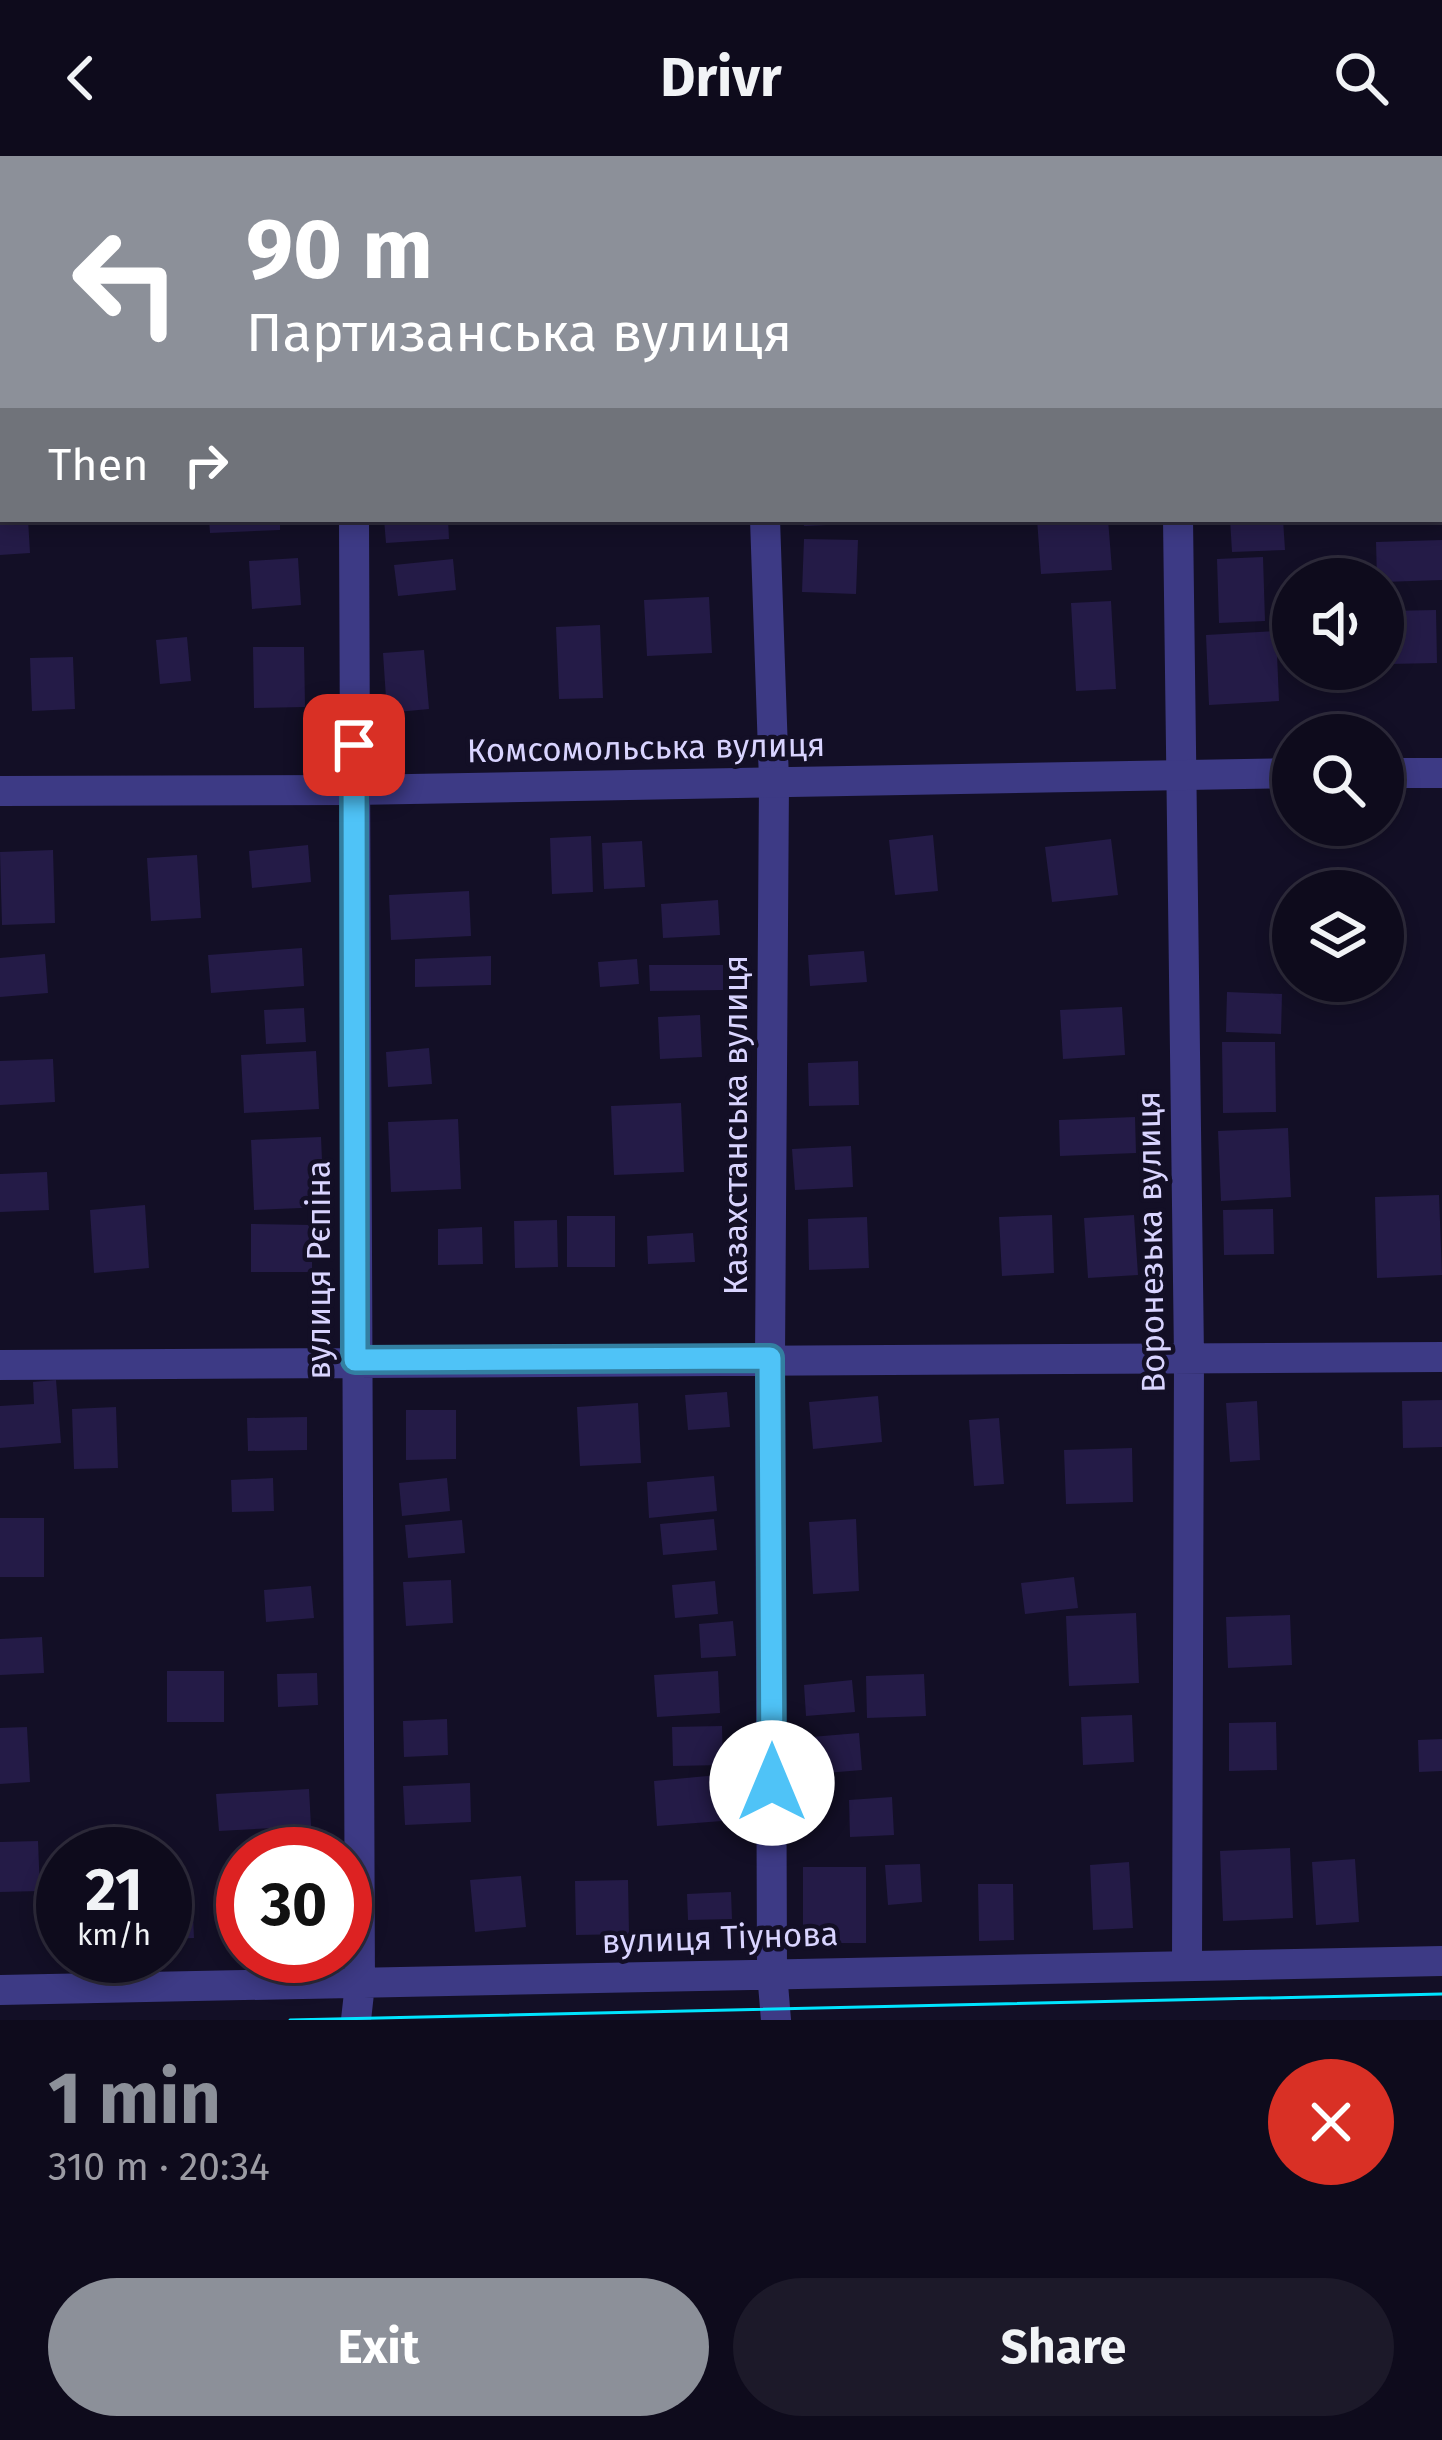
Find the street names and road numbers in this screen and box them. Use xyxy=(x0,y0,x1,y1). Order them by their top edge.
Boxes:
street label: Комсомольська вулиця xyxy=(466,725,826,771)
street label: Казахстанська вулиця xyxy=(716,955,756,1295)
street label: Воронезька вулиця xyxy=(1128,1091,1174,1393)
street label: вулиця Рєпіна xyxy=(299,1160,339,1380)
street label: вулиця Тіунова xyxy=(601,1914,839,1962)

